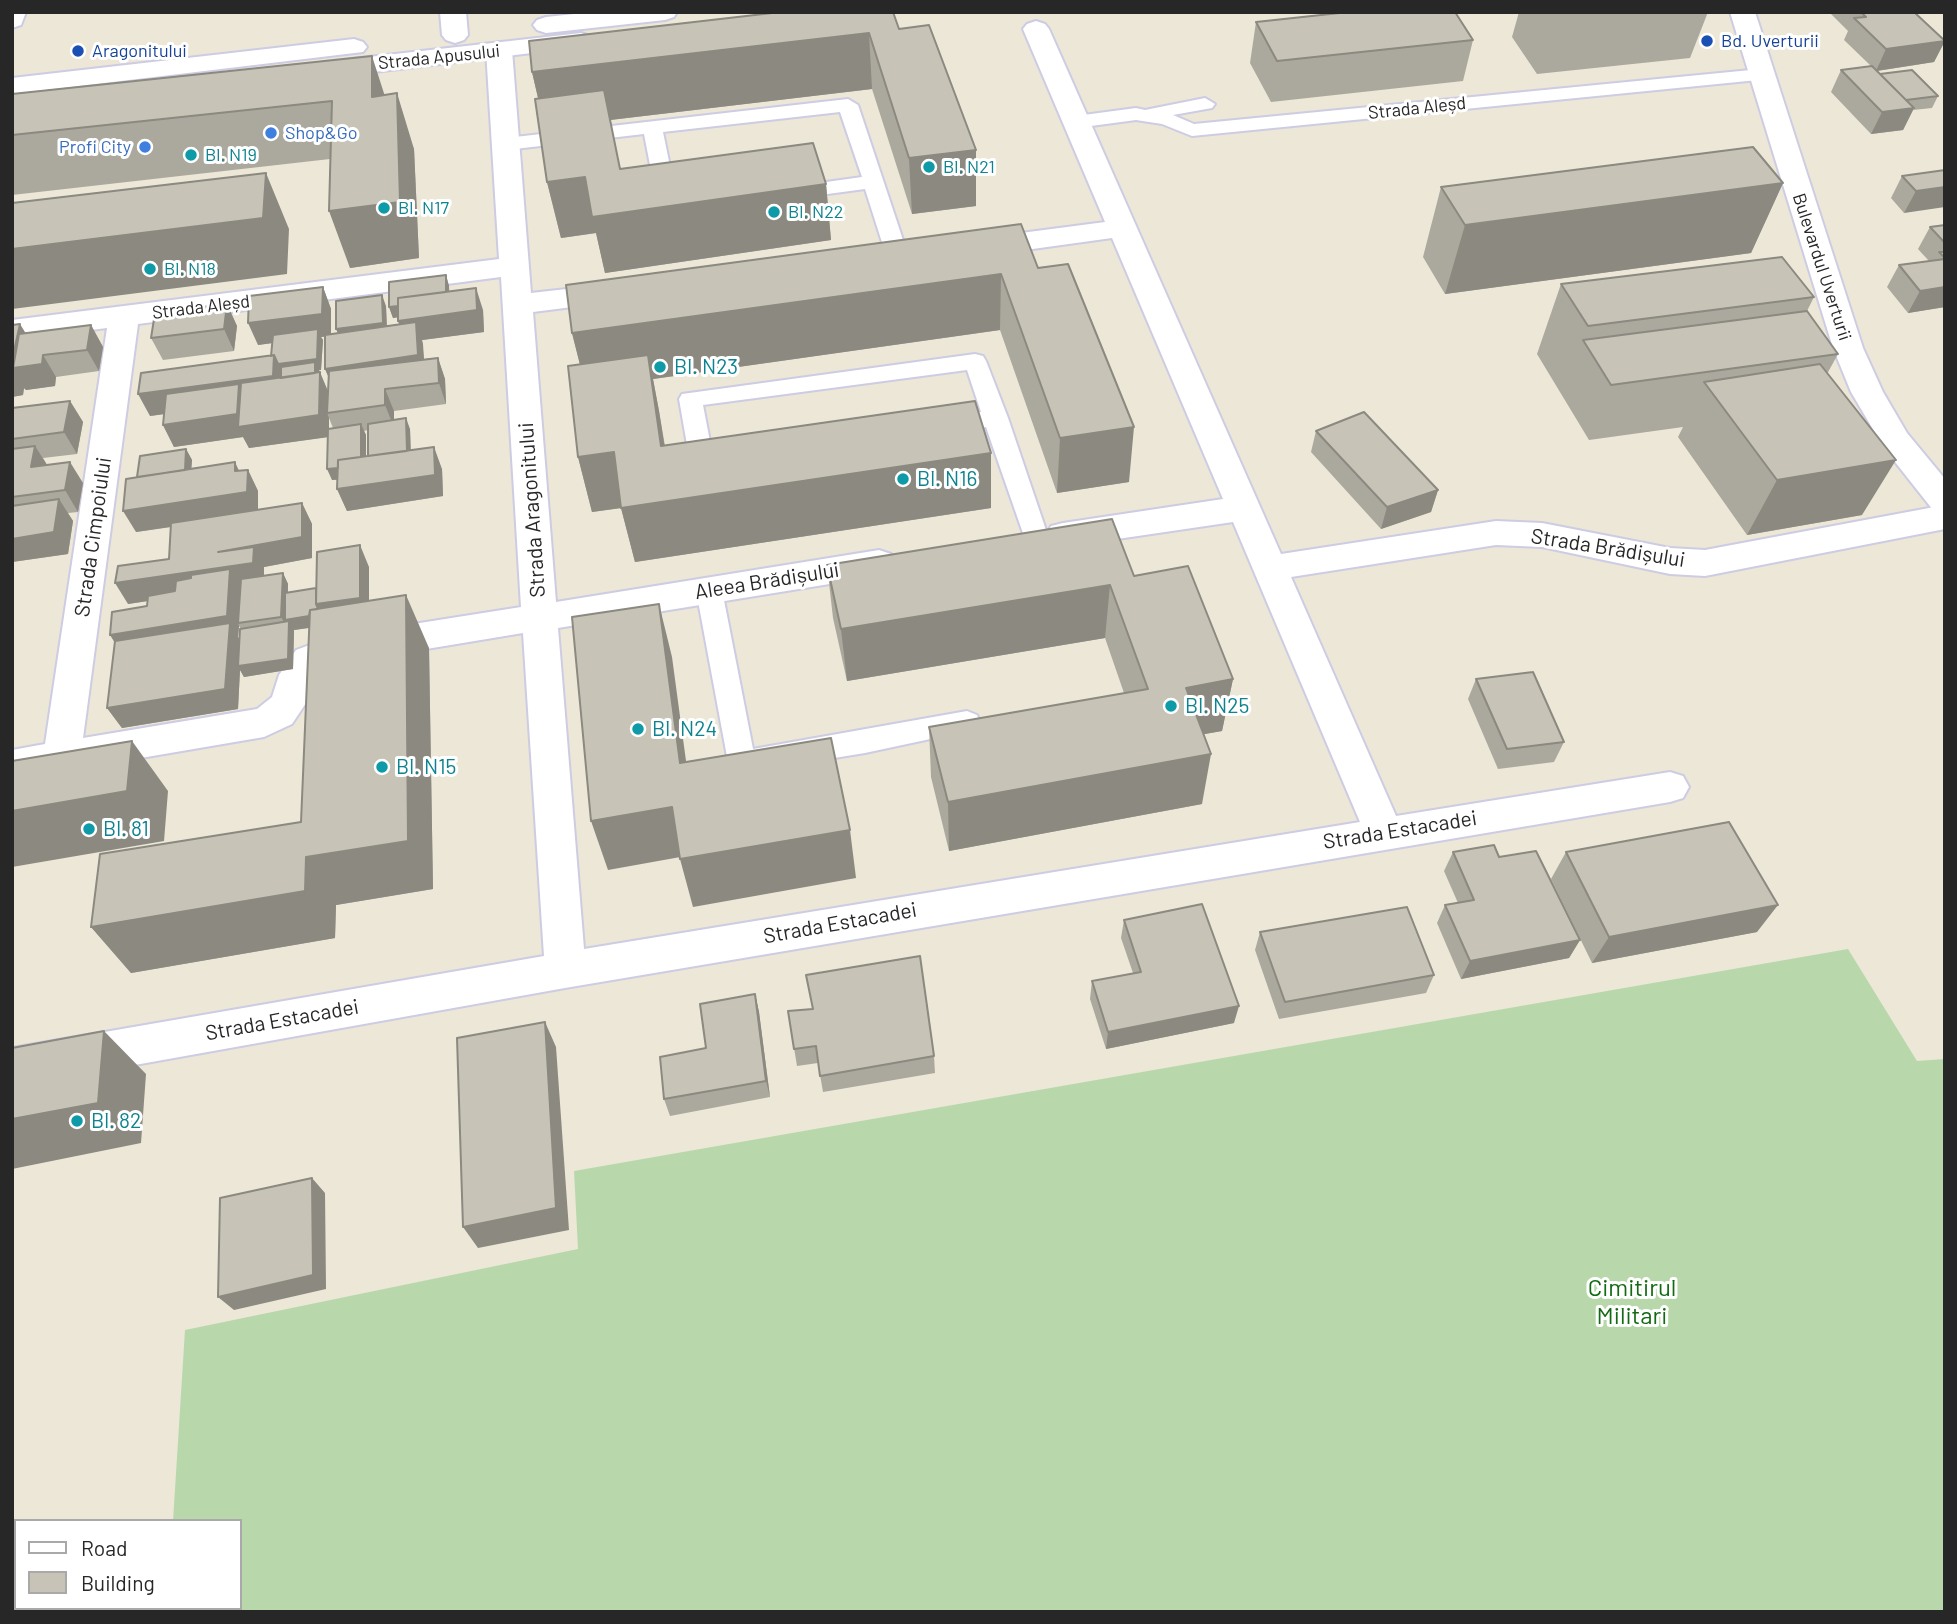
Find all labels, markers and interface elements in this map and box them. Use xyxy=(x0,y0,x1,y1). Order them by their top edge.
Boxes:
place label: Bd. Uverturii xyxy=(1721,30,1819,52)
marker: Bd. Uverturii xyxy=(1699,33,1715,49)
place label: Aragonitului xyxy=(92,40,187,62)
street label: Strada Apusului xyxy=(377,40,501,74)
marker: Aragonitului xyxy=(70,43,86,59)
street label: Strada Aleșd xyxy=(1367,92,1467,124)
place label: Shop&Go xyxy=(285,122,358,144)
marker: Shop&Go xyxy=(263,125,279,141)
place label: Profi City xyxy=(59,136,131,158)
marker: Profi City xyxy=(137,139,153,155)
place label: Bl. N19 xyxy=(205,144,257,166)
marker: Bl. N19 xyxy=(183,147,199,163)
place label: Bl. N21 xyxy=(943,156,995,178)
marker: Bl. N21 xyxy=(921,159,937,175)
street label: Bulevardul Uverturii xyxy=(1788,191,1856,343)
place label: Bl. N17 xyxy=(398,197,449,219)
marker: Bl. N17 xyxy=(376,200,392,216)
place label: Bl. N22 xyxy=(788,201,843,223)
marker: Bl. N22 xyxy=(766,204,782,220)
place label: Bl. N18 xyxy=(164,258,216,280)
marker: Bl. N18 xyxy=(142,261,158,277)
street label: Strada Aleșd xyxy=(151,290,251,324)
place label: Bl. N23 xyxy=(674,354,738,380)
marker: Bl. N23 xyxy=(652,359,668,375)
street label: Strada Aragonitului xyxy=(513,422,551,598)
street label: Strada Cimpoiului xyxy=(69,456,117,618)
place label: Bl. N16 xyxy=(917,466,977,492)
marker: Bl. N16 xyxy=(895,471,911,487)
street label: Strada Brădișului xyxy=(1529,523,1687,573)
street label: Aleea Brădișului xyxy=(693,557,841,605)
place label: Bl. N25 xyxy=(1185,693,1249,719)
marker: Bl. N25 xyxy=(1163,698,1179,714)
place label: Bl. N24 xyxy=(652,716,717,742)
marker: Bl. N24 xyxy=(630,721,646,737)
place label: Bl. N15 xyxy=(396,754,456,780)
marker: Bl. N15 xyxy=(374,759,390,775)
street label: Strada Estacadei xyxy=(1321,805,1479,855)
place label: Bl. 81 xyxy=(103,816,149,842)
marker: Bl. 81 xyxy=(81,821,97,837)
street label: Strada Estacadei xyxy=(761,897,919,949)
street label: Strada Estacadei xyxy=(203,994,361,1046)
place label: Bl. 82 xyxy=(91,1108,141,1134)
marker: Bl. 82 xyxy=(69,1113,85,1129)
park label: Cimitirul Militari xyxy=(1588,1274,1676,1330)
legend xyxy=(14,1519,242,1610)
text: Road xyxy=(81,1535,127,1560)
text: Building xyxy=(81,1570,155,1595)

